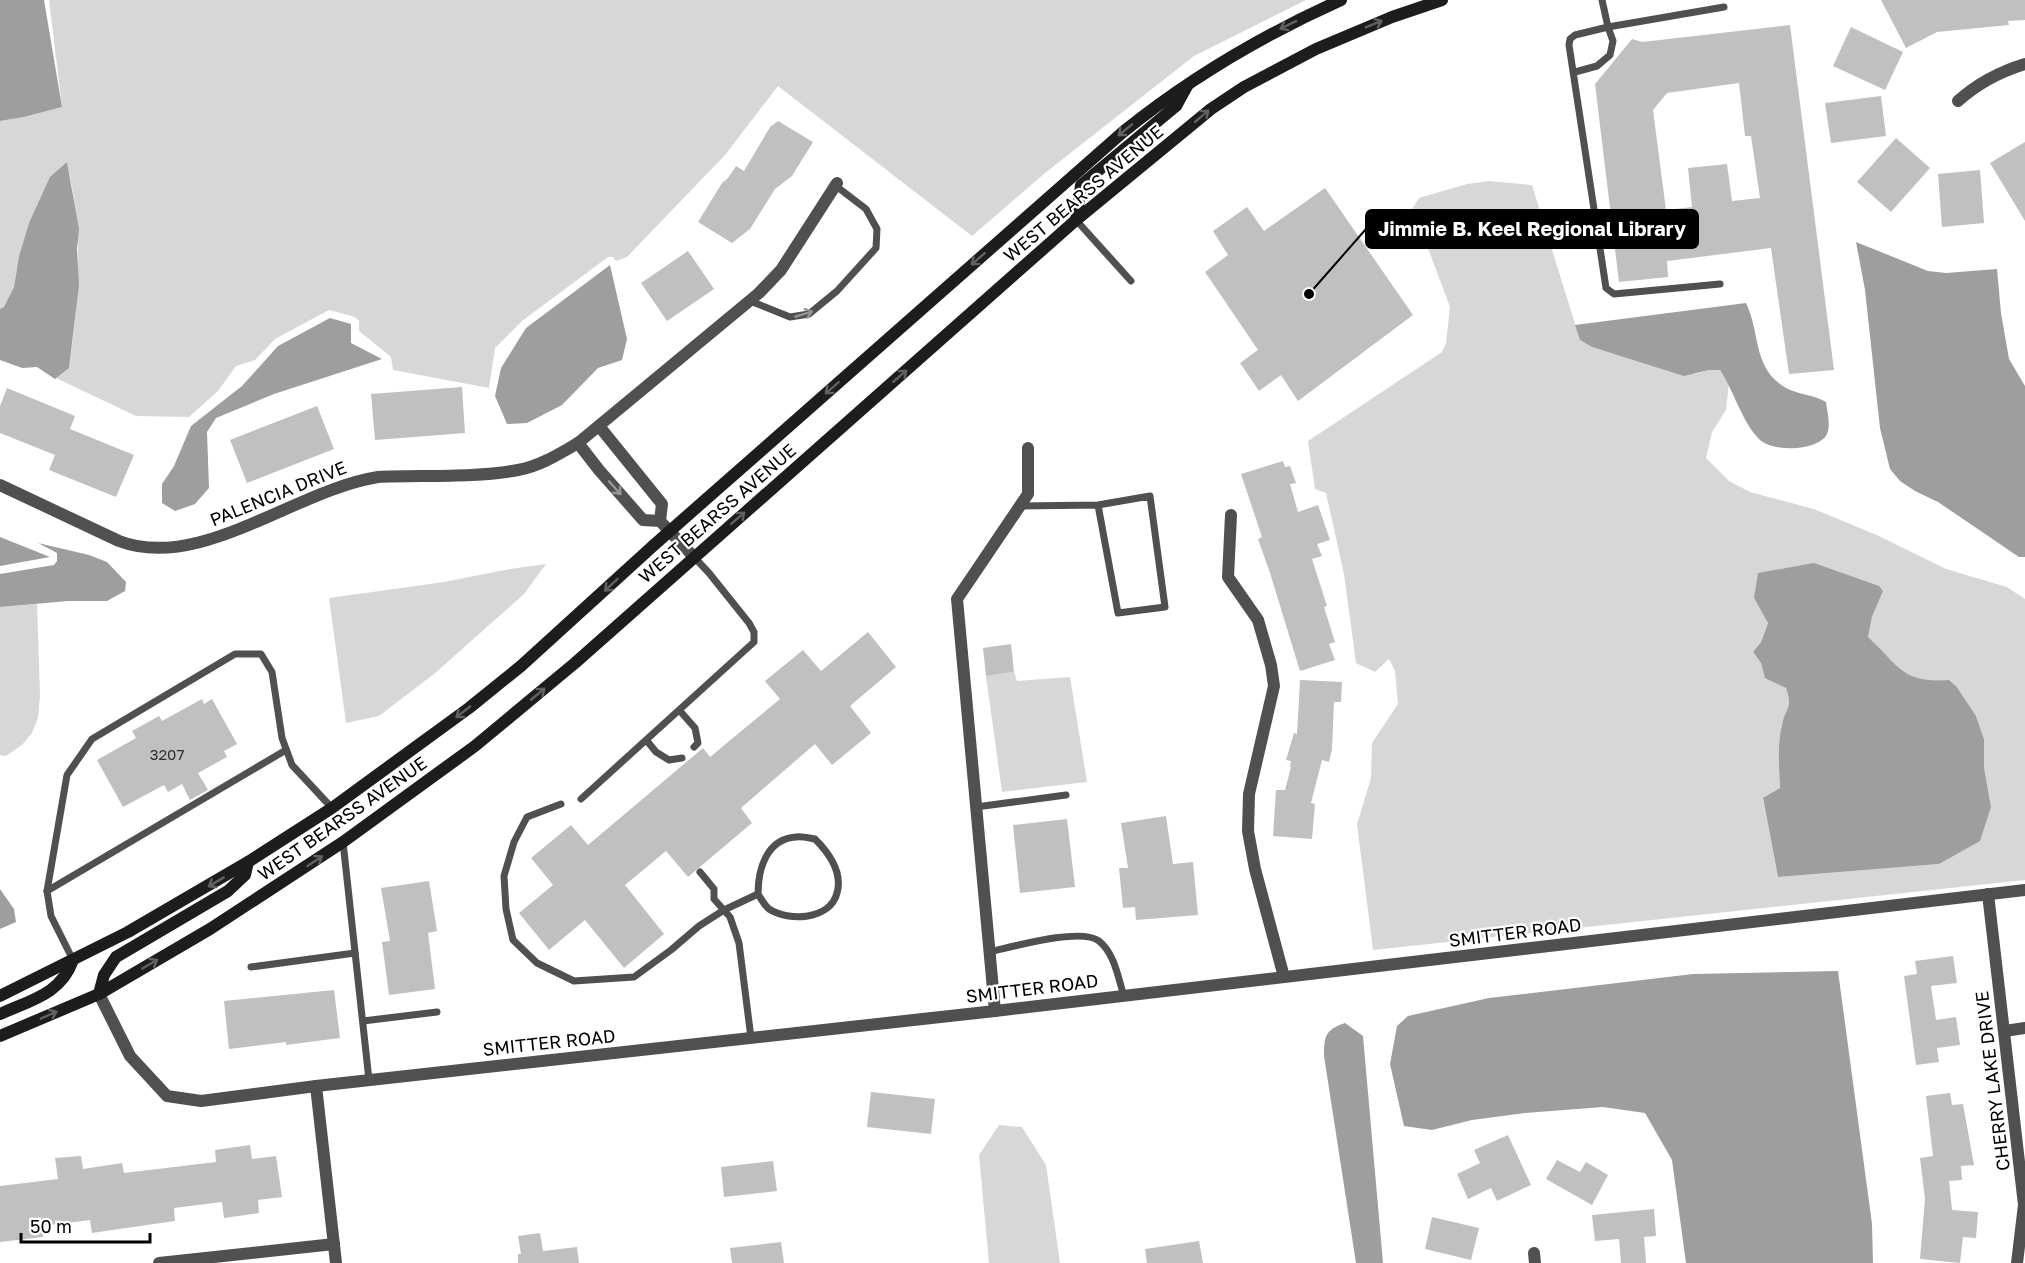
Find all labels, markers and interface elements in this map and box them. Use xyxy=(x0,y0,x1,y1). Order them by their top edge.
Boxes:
one-way arrow xyxy=(1364,18,1382,29)
one-way arrow xyxy=(1280,19,1298,31)
one-way arrow xyxy=(1194,109,1209,123)
street label: WEST BEARSS AVENUE xyxy=(999,120,1167,266)
one-way arrow xyxy=(1117,124,1133,137)
callout: Jimmie B. Keel Regional Library xyxy=(1366,210,1698,248)
text: Jimmie B. Keel Regional Library xyxy=(1378,216,1686,240)
one-way arrow xyxy=(971,252,986,266)
one-way arrow xyxy=(794,308,813,319)
one-way arrow xyxy=(892,369,908,382)
one-way arrow xyxy=(825,381,840,395)
street label: WEST BEARSS AVENUE xyxy=(634,439,800,587)
street label: PALENCIA DRIVE xyxy=(207,456,349,530)
one-way arrow xyxy=(608,480,622,495)
one-way arrow xyxy=(730,511,745,525)
one-way arrow xyxy=(603,578,618,592)
one-way arrow xyxy=(530,687,545,701)
one-way arrow xyxy=(455,706,471,719)
house number: 3207 xyxy=(150,745,184,763)
street label: WEST BEARSS AVENUE xyxy=(253,751,431,885)
one-way arrow xyxy=(306,855,323,867)
one-way arrow xyxy=(208,876,225,888)
street label: SMITTER ROAD xyxy=(1448,913,1582,951)
one-way arrow xyxy=(141,958,158,970)
street label: SMITTER ROAD xyxy=(965,969,1099,1007)
street label: CHERRY LAKE DRIVE xyxy=(1970,990,2014,1172)
one-way arrow xyxy=(40,1009,58,1020)
street label: SMITTER ROAD xyxy=(482,1024,616,1060)
scale bar xyxy=(21,1206,150,1244)
text: 50 m xyxy=(30,1215,72,1237)

